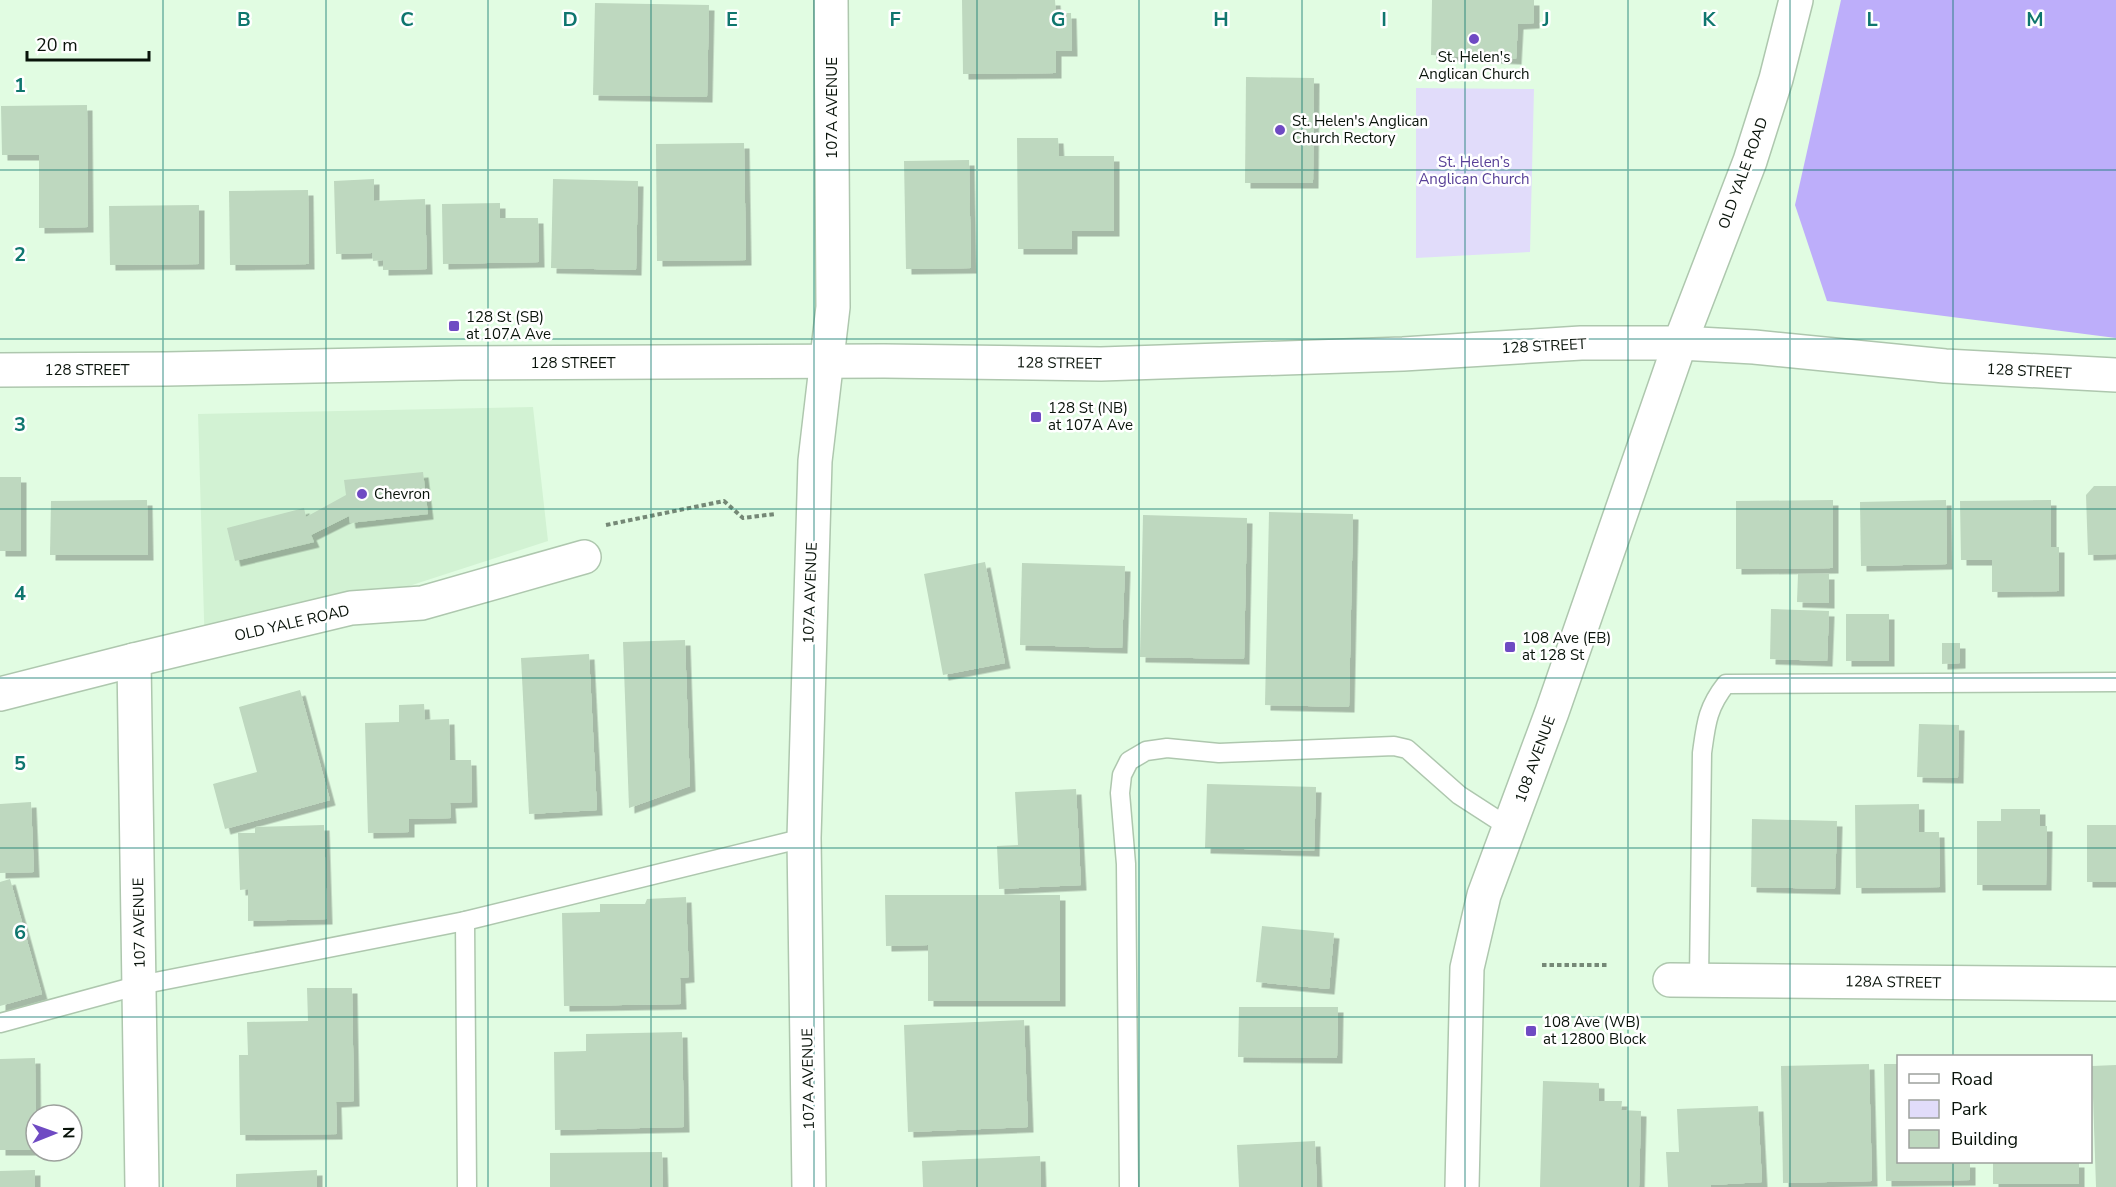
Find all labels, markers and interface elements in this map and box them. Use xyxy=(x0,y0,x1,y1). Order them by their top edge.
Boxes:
text: B xyxy=(237,6,251,33)
text: C xyxy=(400,6,414,33)
text: D xyxy=(562,6,578,33)
text: E xyxy=(726,6,738,33)
text: F xyxy=(889,6,901,33)
text: G xyxy=(1051,6,1065,33)
text: H xyxy=(1213,6,1229,33)
text: I xyxy=(1381,6,1387,33)
text: J xyxy=(1541,6,1550,33)
text: K xyxy=(1702,6,1716,33)
text: L xyxy=(1866,6,1878,33)
text: M xyxy=(2026,6,2044,33)
scale bar xyxy=(27,24,148,62)
marker: St. Helen's Anglican Church xyxy=(1467,32,1481,46)
text: 20 m xyxy=(36,33,78,57)
place label: St. Helen's Anglican Church xyxy=(1418,47,1530,84)
street label: 107A AVENUE xyxy=(822,57,842,159)
text: 1 xyxy=(14,72,26,99)
place label: St. Helen's Anglican Church Rectory xyxy=(1292,111,1428,148)
street label: OLD YALE ROAD xyxy=(1713,114,1773,232)
marker: St. Helen's Anglican Church Rectory xyxy=(1273,123,1287,137)
park label: St. Helen’s Anglican Church xyxy=(1418,152,1530,189)
text: 2 xyxy=(14,241,26,268)
place label: 128 St (SB) at 107A Ave xyxy=(466,307,551,344)
marker: 128 St (SB) at 107A Ave xyxy=(447,319,461,333)
street label: 128 STREET xyxy=(1501,334,1587,358)
street label: 128 STREET xyxy=(1016,352,1102,374)
street label: 128 STREET xyxy=(530,353,616,373)
street label: 128 STREET xyxy=(1986,359,2072,383)
street label: 128 STREET xyxy=(44,360,130,380)
place label: 128 St (NB) at 107A Ave xyxy=(1048,398,1133,435)
marker: 128 St (NB) at 107A Ave xyxy=(1029,410,1043,424)
text: 3 xyxy=(14,411,26,438)
place label: Chevron xyxy=(374,484,430,504)
marker: Chevron xyxy=(355,487,369,501)
street label: 107A AVENUE xyxy=(798,542,822,644)
text: 4 xyxy=(14,580,26,607)
street label: OLD YALE ROAD xyxy=(232,600,352,646)
place label: 108 Ave (EB) at 128 St xyxy=(1522,628,1611,665)
marker: 108 Ave (EB) at 128 St xyxy=(1503,640,1517,654)
street label: 108 AVENUE xyxy=(1510,713,1560,805)
text: 5 xyxy=(14,750,26,777)
street label: 107 AVENUE xyxy=(128,877,150,969)
text: 6 xyxy=(14,919,26,946)
street label: 128A STREET xyxy=(1845,971,1941,993)
place label: 108 Ave (WB) at 12800 Block xyxy=(1543,1012,1647,1049)
marker: 108 Ave (WB) at 12800 Block xyxy=(1524,1024,1538,1038)
street label: 107A AVENUE xyxy=(797,1028,819,1130)
legend xyxy=(1897,1055,2092,1163)
text: Road xyxy=(1951,1067,1993,1091)
text: Park xyxy=(1951,1097,1988,1121)
north arrow xyxy=(24,1103,84,1163)
text: N xyxy=(57,1127,79,1139)
text: Building xyxy=(1951,1127,2018,1151)

